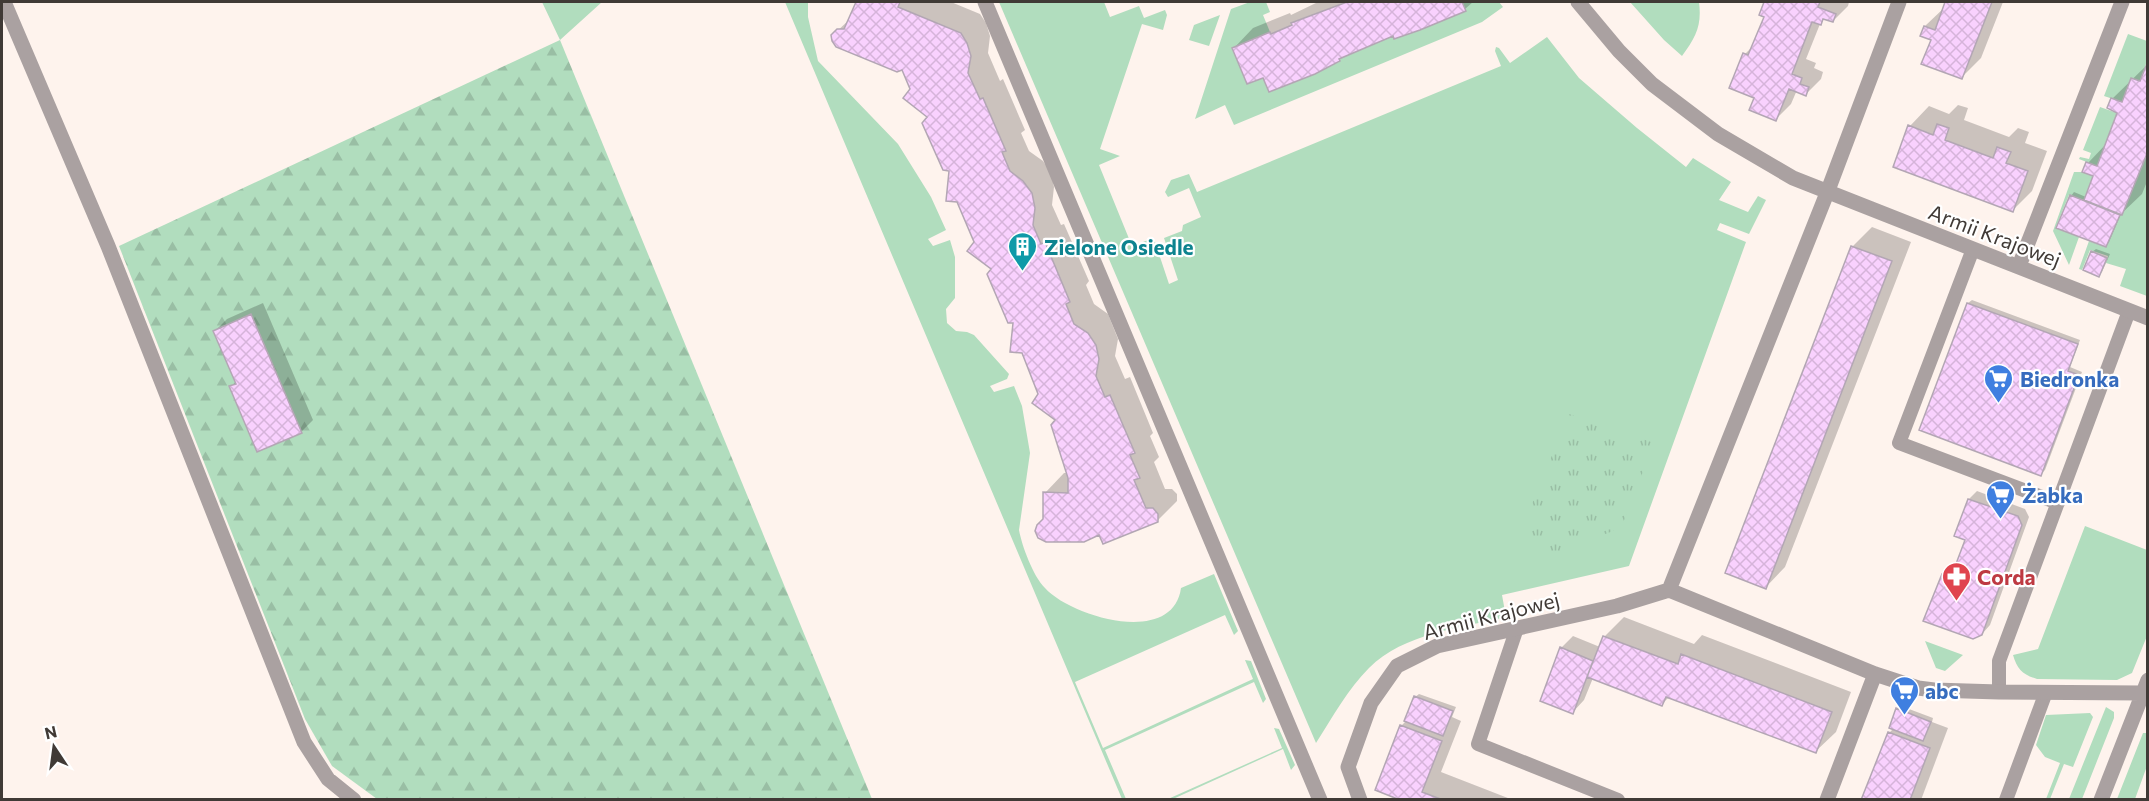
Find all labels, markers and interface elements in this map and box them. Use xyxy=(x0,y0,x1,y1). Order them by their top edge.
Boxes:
street label: Armii Krajowej xyxy=(1925,198,2065,272)
building icon: Zielone Osiedle xyxy=(1007,230,1039,272)
place label: Zielone Osiedle xyxy=(1044,234,1194,259)
supermarket icon: Biedronka xyxy=(1983,362,2015,404)
place label: Biedronka xyxy=(2020,366,2119,391)
supermarket icon: Żabka xyxy=(1985,478,2017,520)
place label: Żabka xyxy=(2022,482,2083,507)
pharmacy icon: Corda xyxy=(1940,560,1972,602)
place label: Corda xyxy=(1977,564,2036,589)
street label: Armii Krajowej xyxy=(1420,586,1562,644)
supermarket icon: abc xyxy=(1888,674,1920,716)
place label: abc xyxy=(1925,678,1959,703)
north arrow xyxy=(24,717,84,777)
text: N xyxy=(43,721,58,743)

